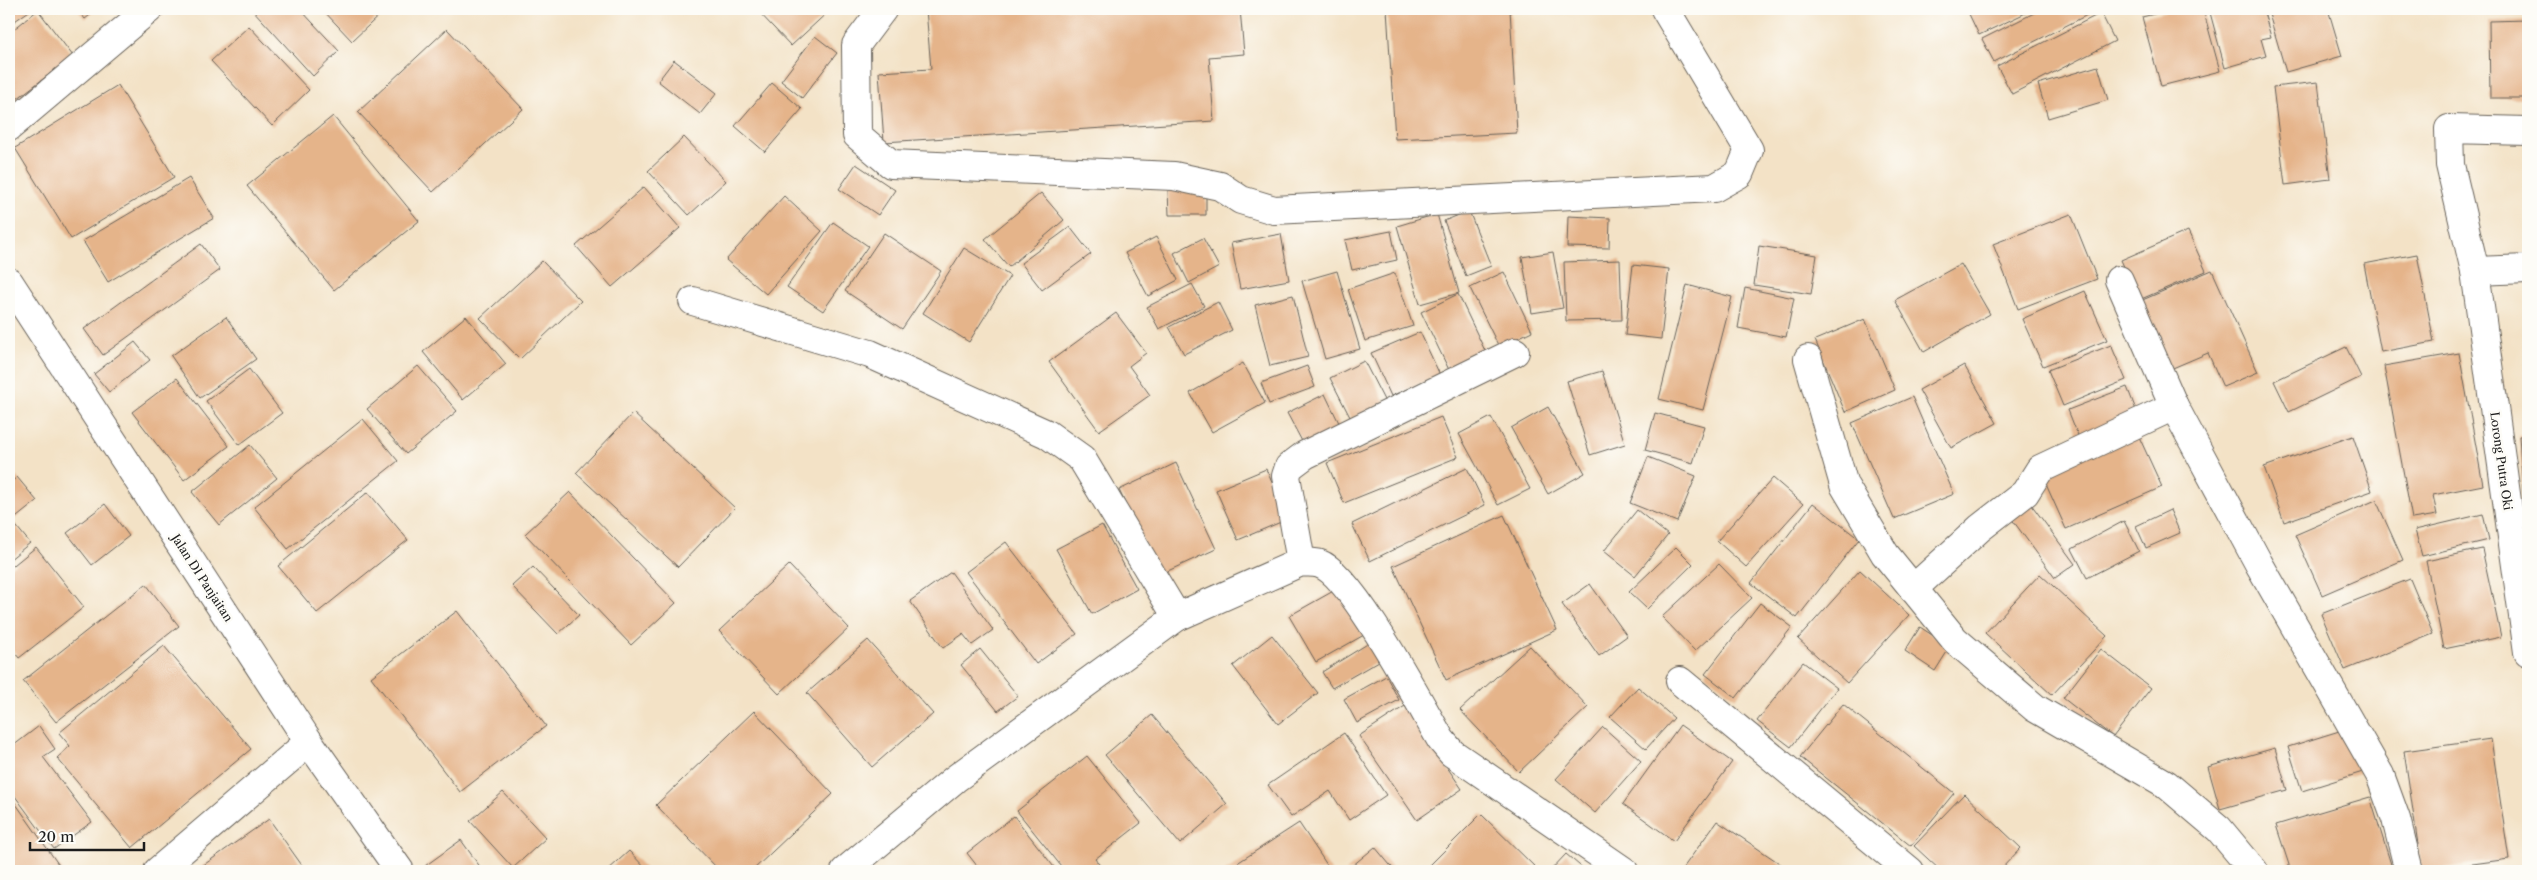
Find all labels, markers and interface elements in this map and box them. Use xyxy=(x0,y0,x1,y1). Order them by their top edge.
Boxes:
street label: Lorong Putra Oki xyxy=(2487,411,2516,511)
street label: Jalan DI Panjaitan xyxy=(167,529,237,625)
scale bar xyxy=(30,820,144,852)
text: 20 m xyxy=(38,827,74,846)

